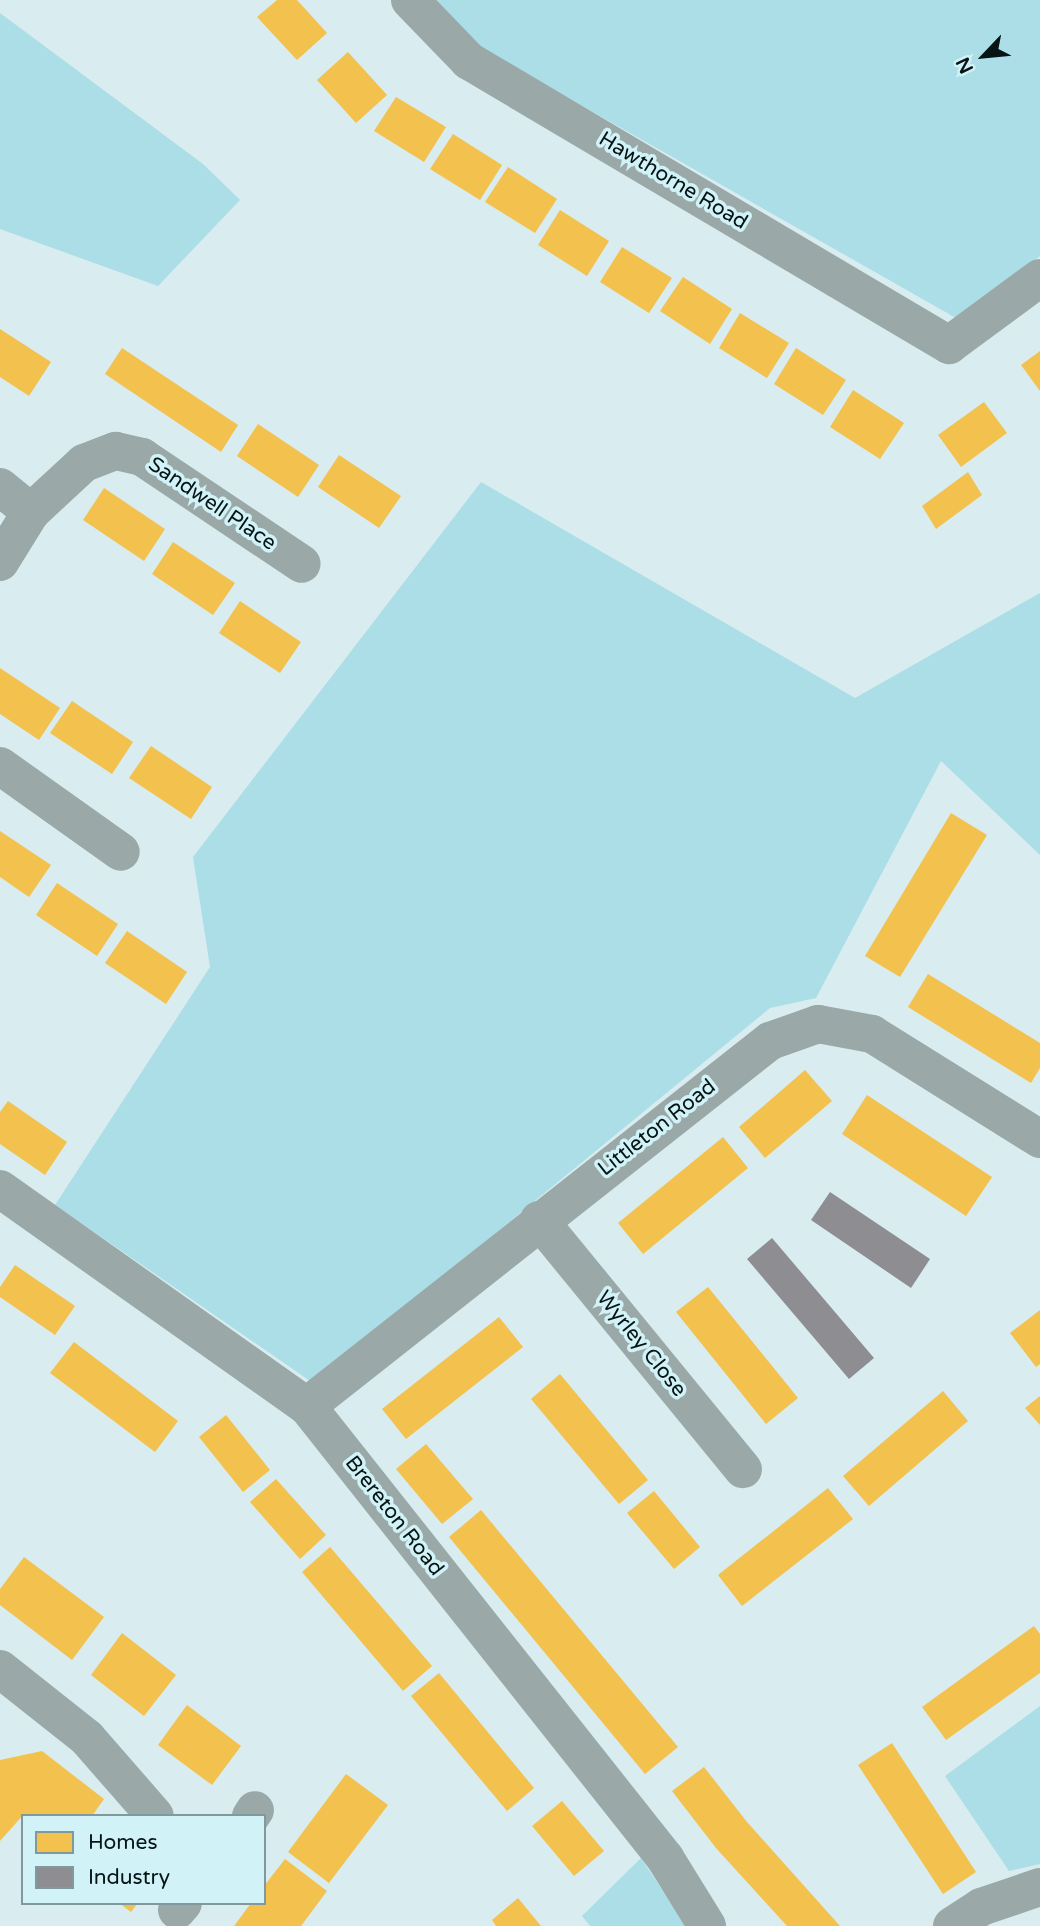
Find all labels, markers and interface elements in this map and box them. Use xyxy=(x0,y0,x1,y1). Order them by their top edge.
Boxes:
north arrow xyxy=(949,21,1019,91)
text: N xyxy=(952,54,978,77)
street label: Hawthorne Road xyxy=(594,127,752,235)
street label: Sandwell Place xyxy=(143,452,281,556)
street label: Littleton Road xyxy=(593,1074,721,1182)
street label: Wyrley Close xyxy=(591,1286,691,1402)
street label: Brereton Road xyxy=(339,1451,449,1581)
legend xyxy=(21,1814,266,1905)
text: Homes xyxy=(88,1830,158,1855)
text: Industry xyxy=(88,1865,170,1890)

